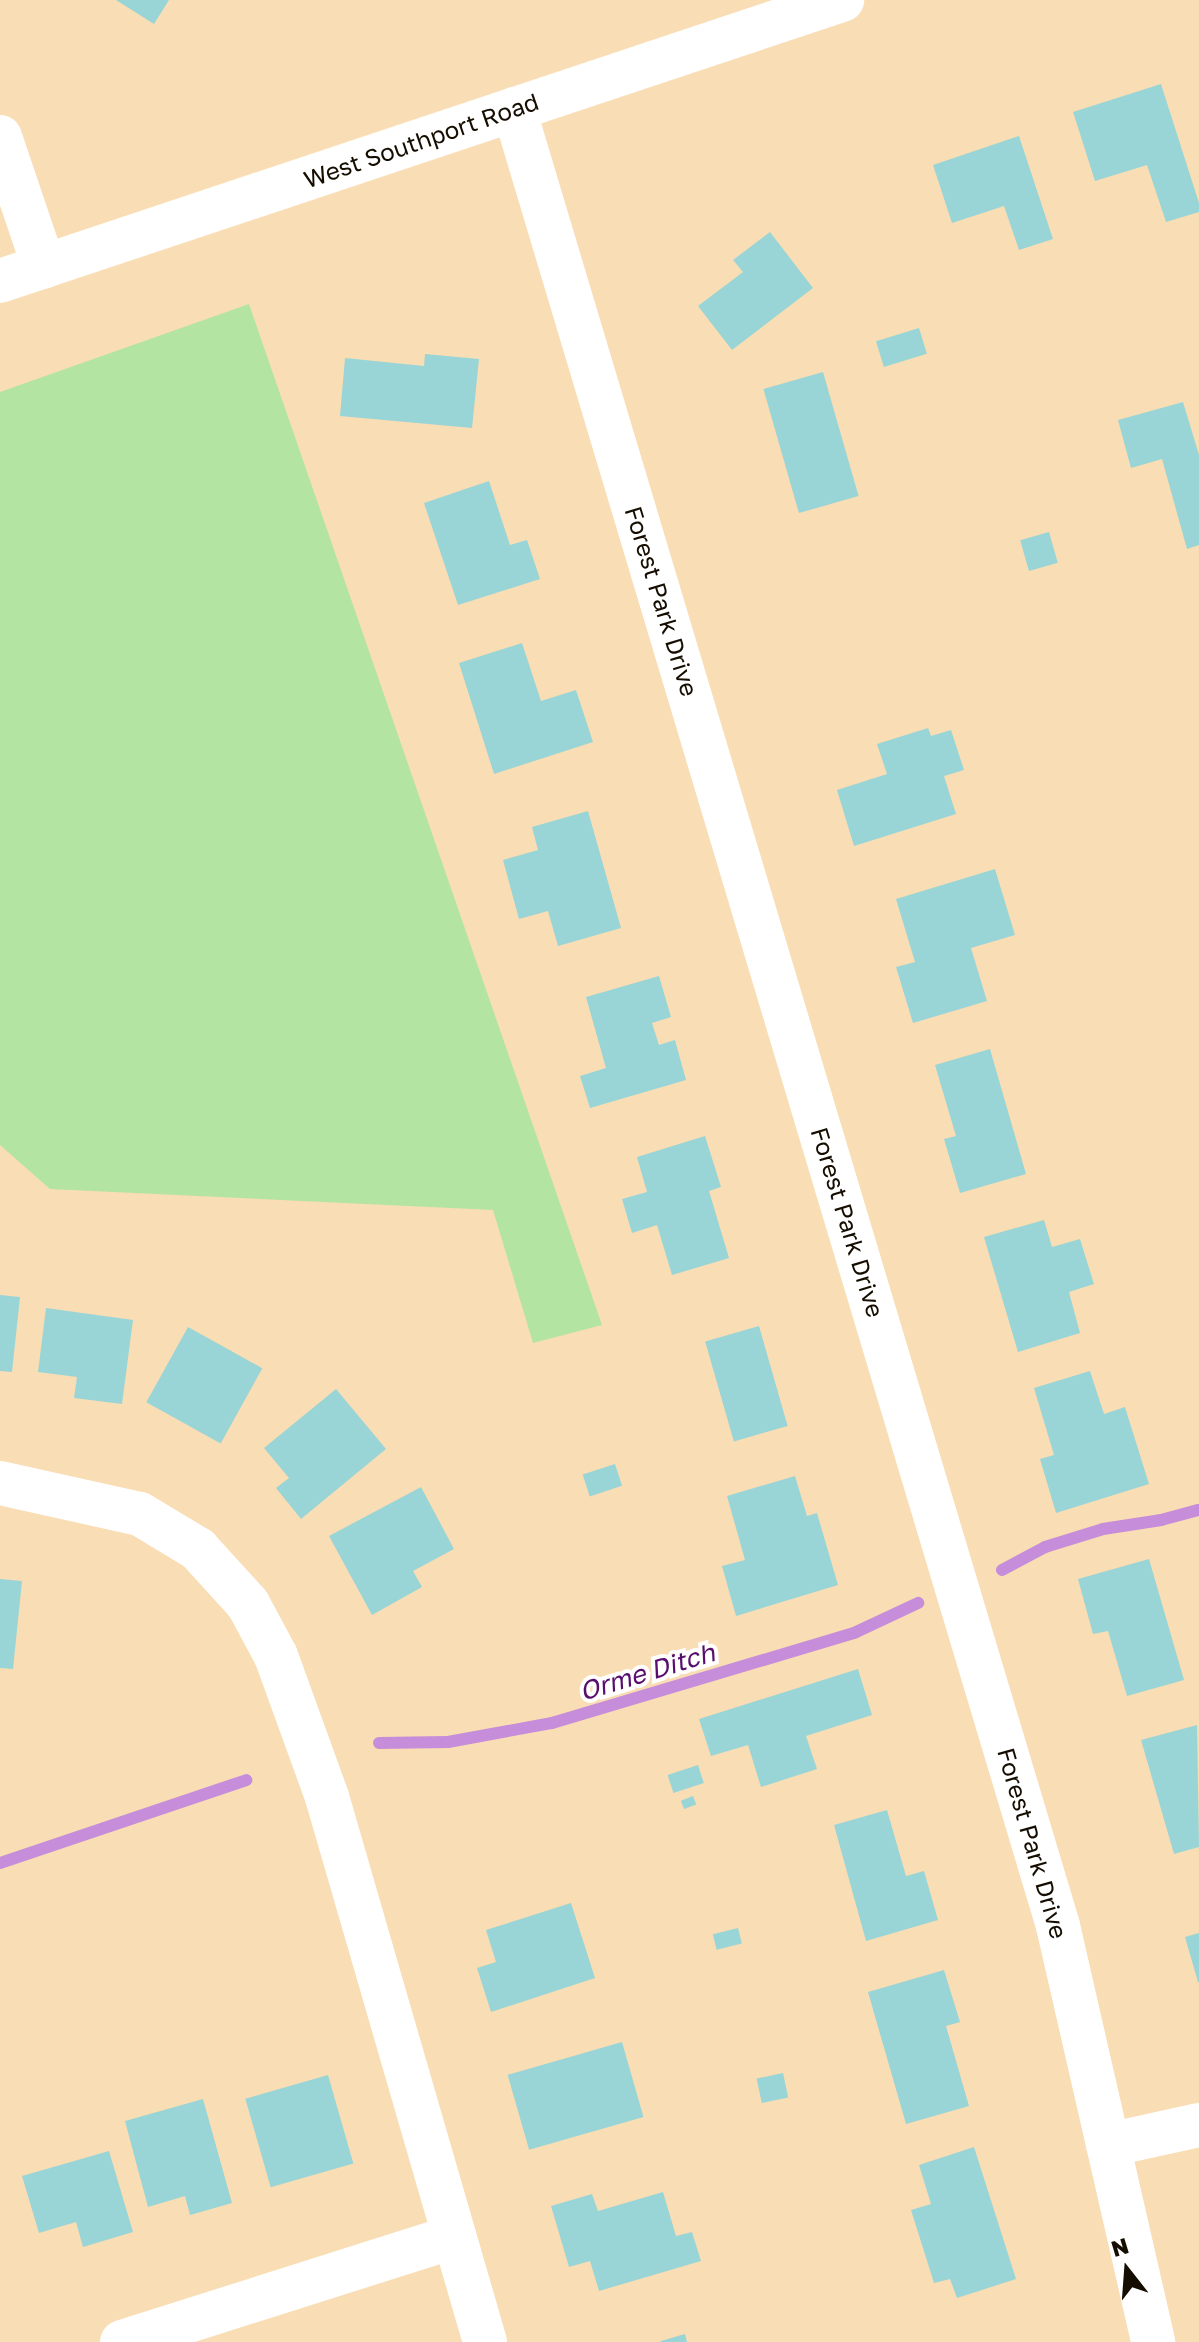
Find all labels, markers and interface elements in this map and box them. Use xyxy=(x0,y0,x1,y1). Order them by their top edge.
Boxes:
street label: West Southport Road xyxy=(300,86,542,194)
street label: Forest Park Drive xyxy=(619,502,705,700)
street label: Forest Park Drive xyxy=(805,1123,891,1321)
water label: Orme Ditch xyxy=(576,1637,718,1707)
street label: Forest Park Drive xyxy=(992,1744,1074,1942)
north arrow xyxy=(1087,2230,1167,2310)
text: N xyxy=(1108,2231,1132,2262)

